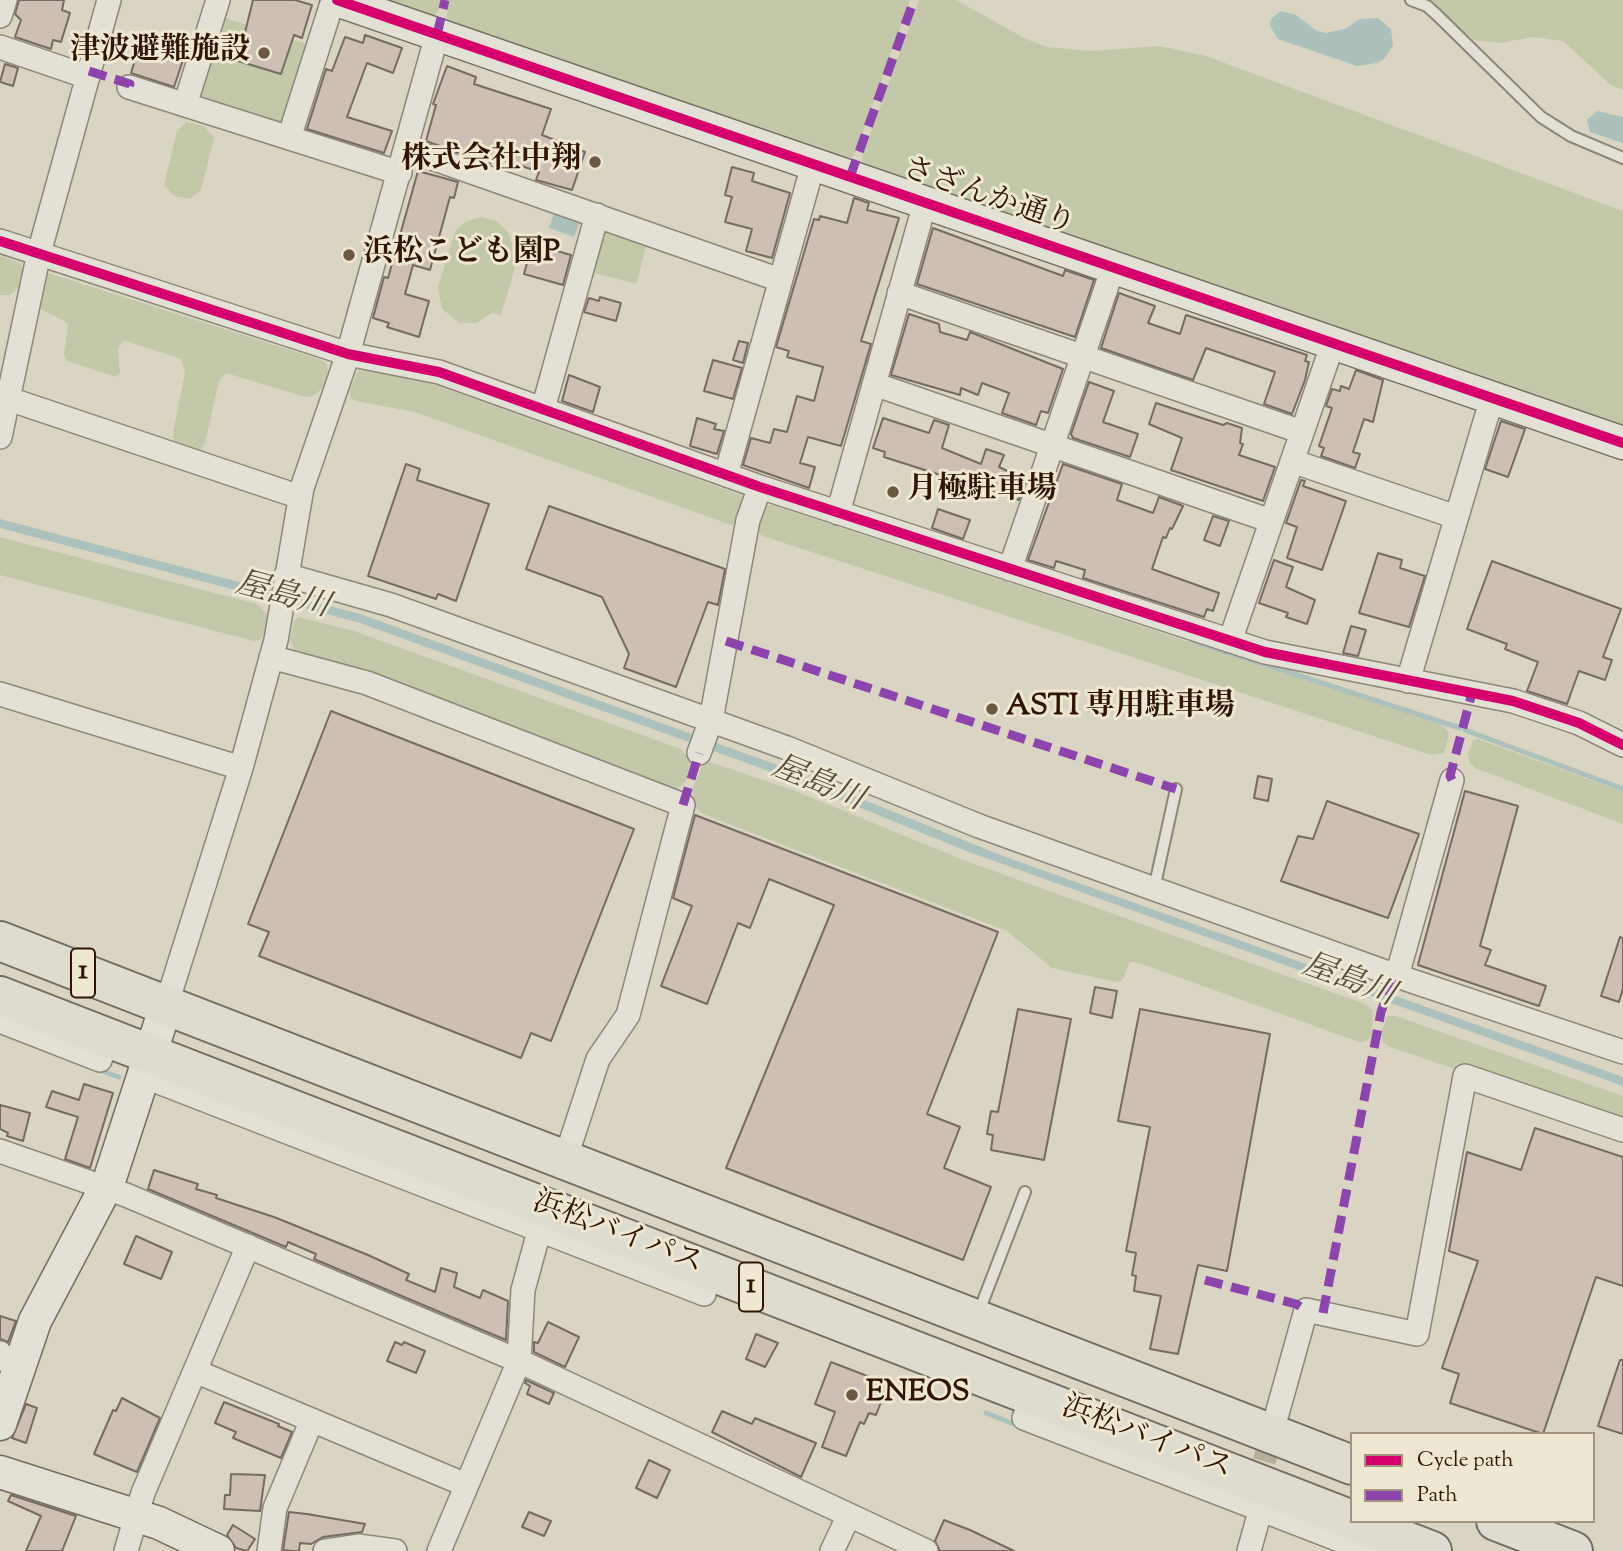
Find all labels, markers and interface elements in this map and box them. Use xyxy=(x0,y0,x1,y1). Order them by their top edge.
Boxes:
place label: 津波避難施設 xyxy=(70,35,250,71)
marker: 津波避難施設 xyxy=(256,45,272,61)
place label: 株式会社中翔 xyxy=(401,144,581,180)
street label: さざんか通り xyxy=(897,153,1079,245)
marker: 株式会社中翔 xyxy=(587,154,603,170)
place label: 浜松こども園P xyxy=(363,237,560,273)
marker: 浜松こども園P xyxy=(341,247,357,263)
place label: 月極駐車場 xyxy=(907,474,1057,510)
marker: 月極駐車場 xyxy=(885,484,901,500)
water label: 屋島川 xyxy=(231,567,333,629)
place label: ASTI 専用駐車場 xyxy=(1006,691,1235,727)
marker: ASTI 専用駐車場 xyxy=(984,701,1000,717)
water label: 屋島川 xyxy=(765,750,869,822)
road number: 1 xyxy=(71,948,95,998)
water label: 屋島川 xyxy=(1296,949,1400,1017)
street label: 浜松バイパス xyxy=(527,1186,707,1284)
road number: 1 xyxy=(739,1262,763,1312)
place label: ENEOS xyxy=(866,1377,970,1413)
marker: ENEOS xyxy=(844,1387,860,1403)
street label: 浜松バイパス xyxy=(1056,1391,1236,1489)
legend xyxy=(1350,1432,1595,1523)
text: Cycle path xyxy=(1417,1446,1514,1476)
text: Path xyxy=(1417,1481,1458,1511)

